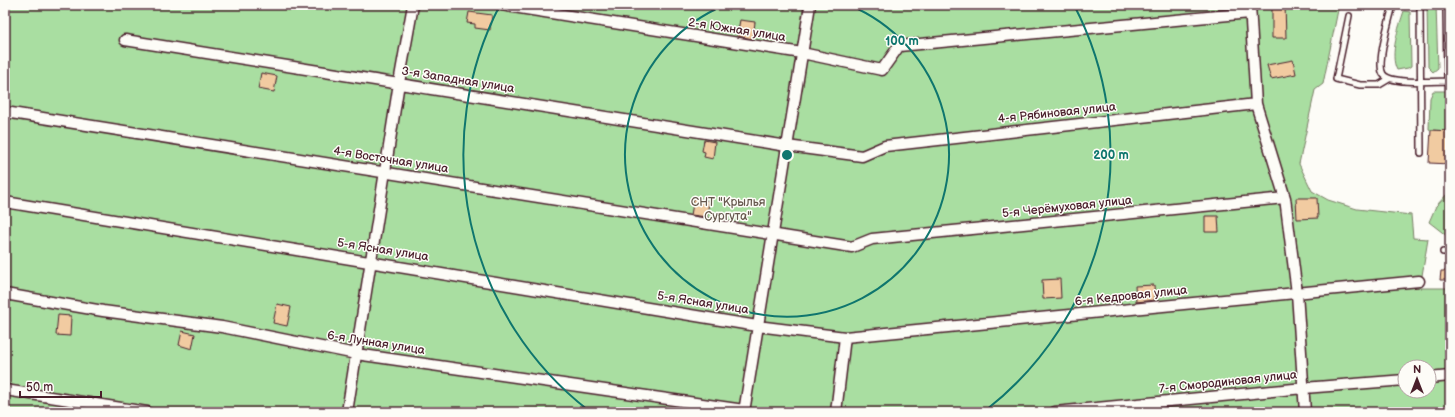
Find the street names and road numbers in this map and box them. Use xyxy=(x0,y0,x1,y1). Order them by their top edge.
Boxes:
street label: 2-я Южная улица xyxy=(687,15,787,45)
street label: 3-я Западная улица xyxy=(400,64,516,96)
street label: 4-я Рябиновая улица xyxy=(997,99,1117,127)
street label: 4-я Восточная улица xyxy=(332,144,450,176)
street label: 5-я Черёмуховая улица xyxy=(1001,193,1133,221)
street label: 5-я Ясная улица xyxy=(336,235,430,265)
street label: 6-я Кедровая улица xyxy=(1074,283,1188,309)
street label: 5-я Ясная улица xyxy=(656,288,750,318)
street label: 6-я Лунная улица xyxy=(326,328,426,358)
street label: 7-я Смородиновая улица xyxy=(1158,367,1298,397)

